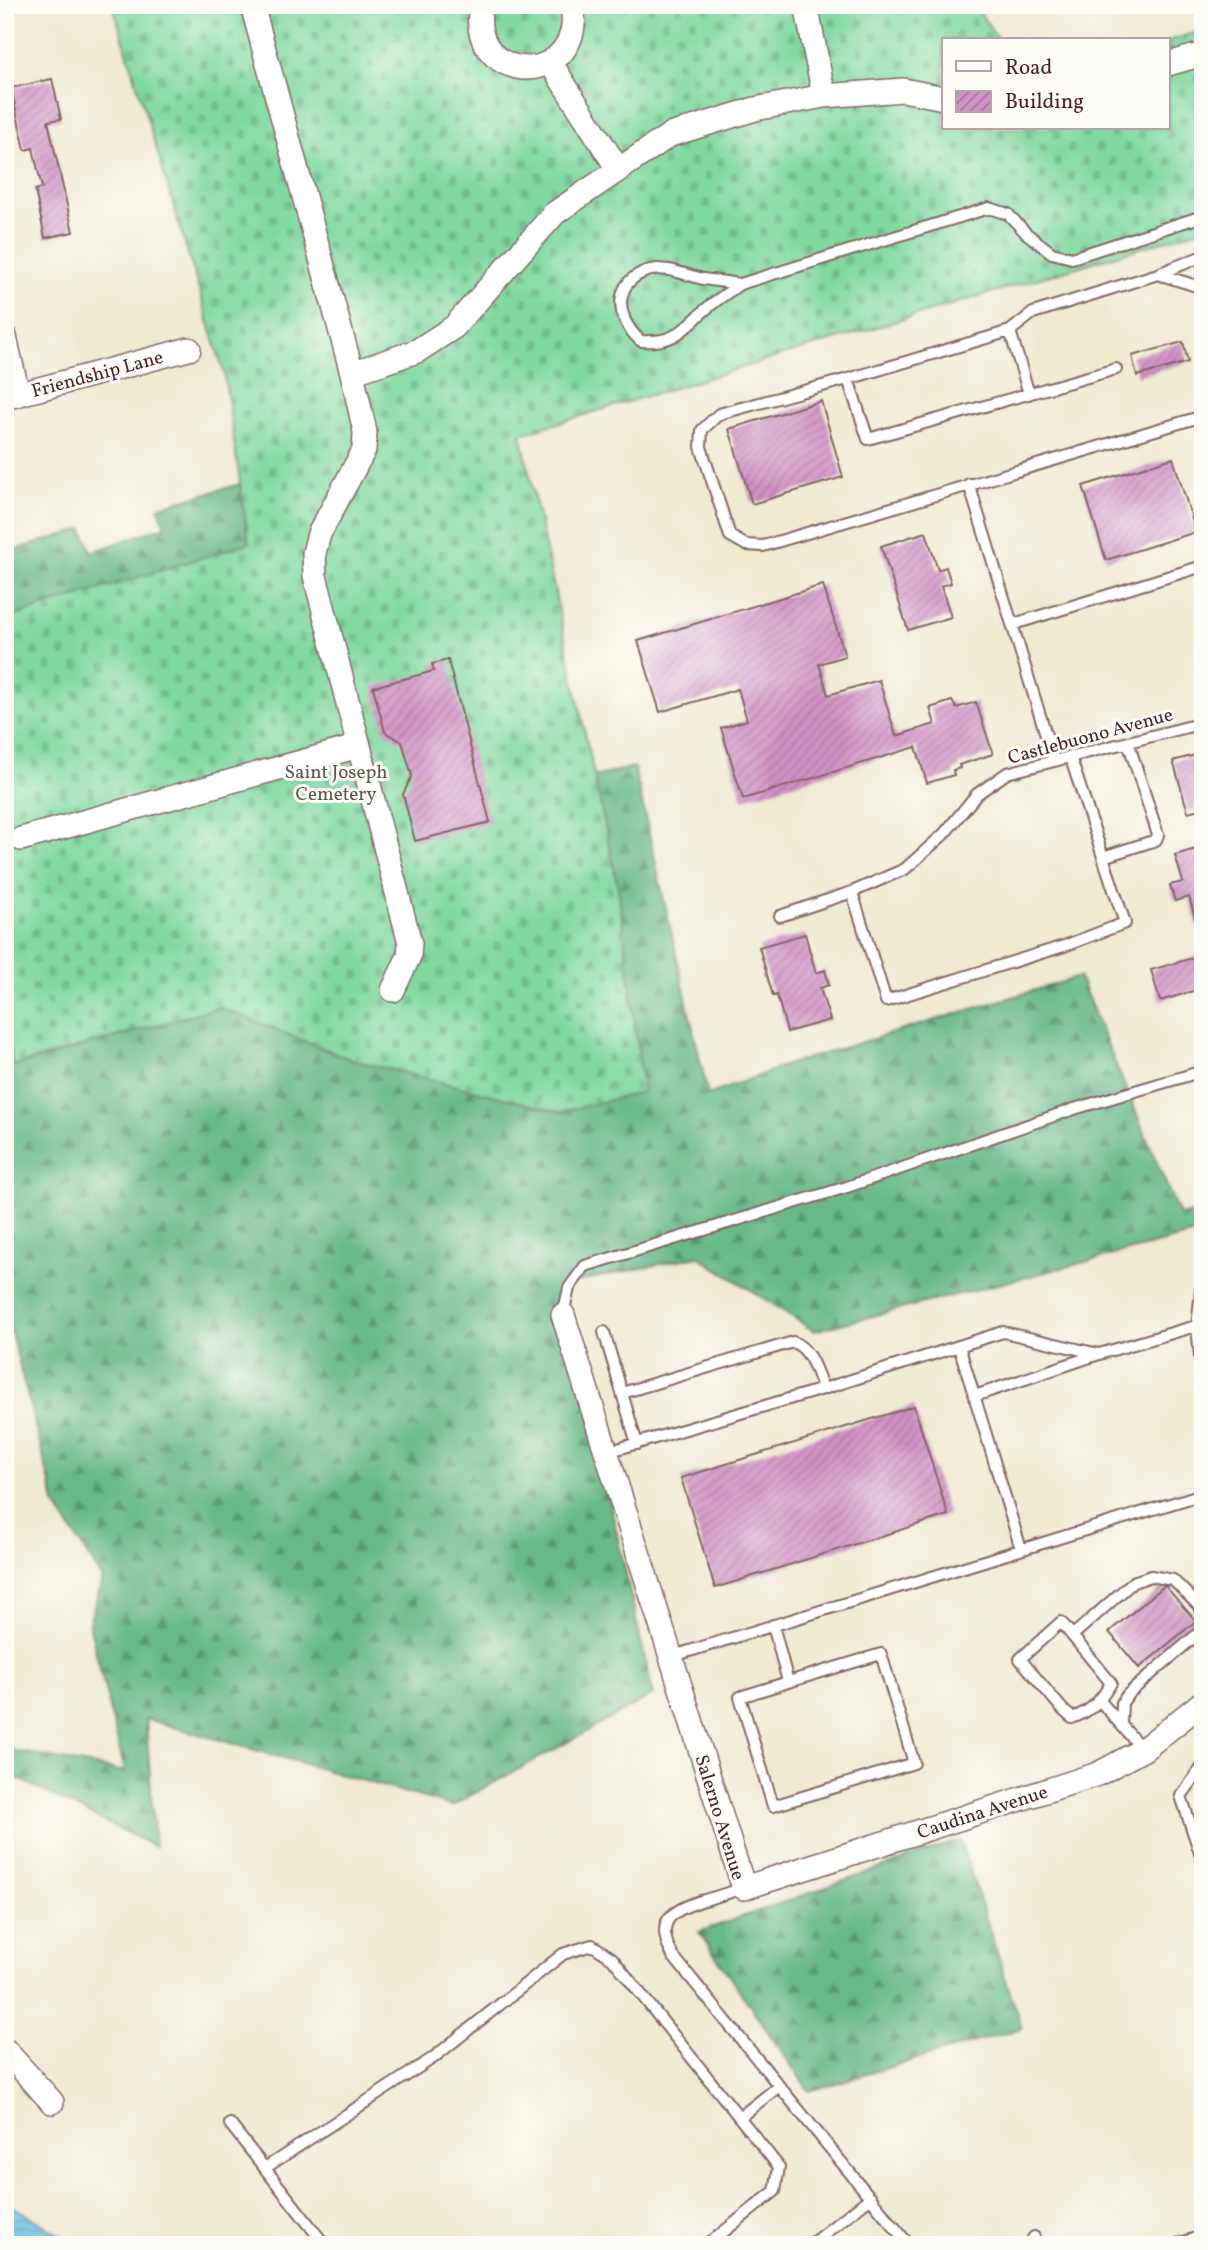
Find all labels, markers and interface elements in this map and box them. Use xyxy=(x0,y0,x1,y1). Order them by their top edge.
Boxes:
legend xyxy=(942,38,1170,130)
text: Road xyxy=(1005,54,1052,83)
text: Building xyxy=(1005,88,1084,117)
street label: Friendship Lane xyxy=(29,345,166,405)
street label: Castlebuono Avenue xyxy=(1005,702,1176,771)
park label: Saint Joseph Cemetery xyxy=(285,760,388,808)
street label: Salerno Avenue xyxy=(688,1752,751,1884)
street label: Caudina Avenue xyxy=(914,1780,1051,1846)

